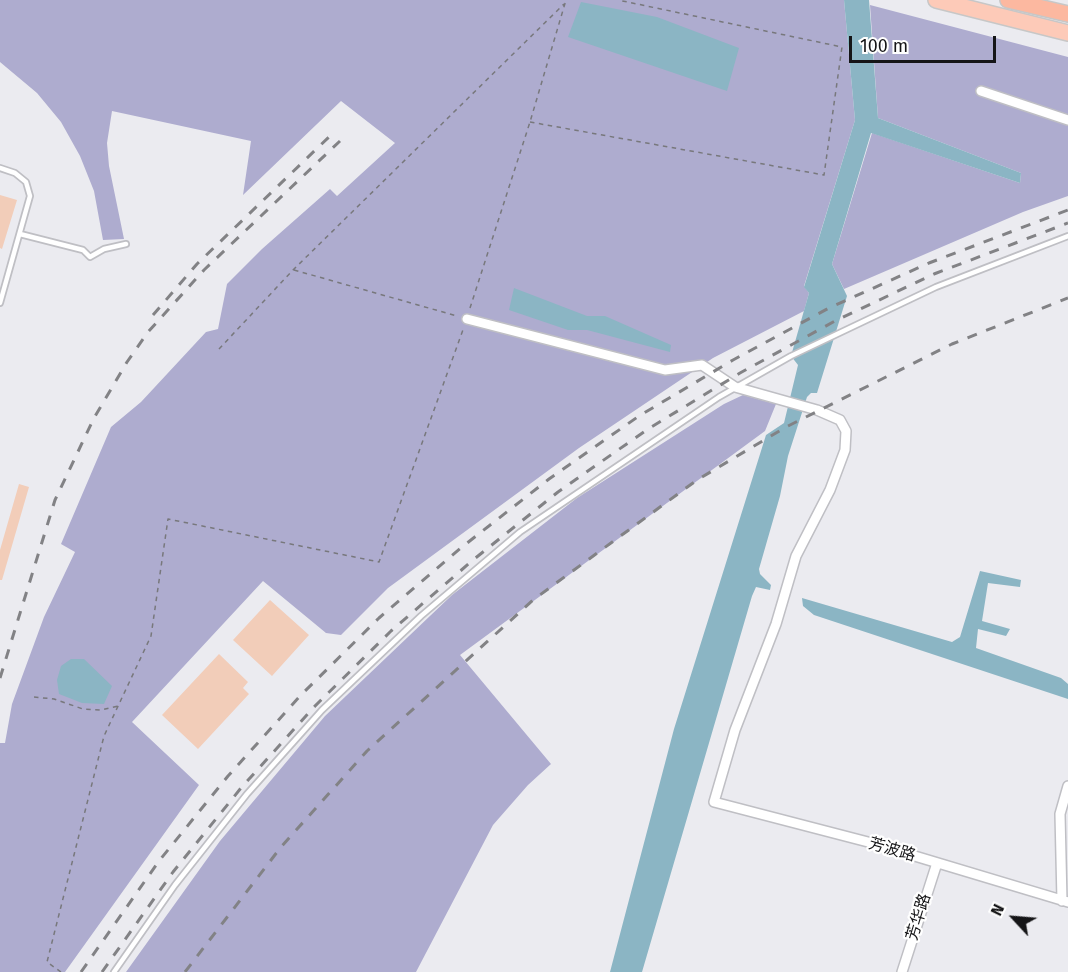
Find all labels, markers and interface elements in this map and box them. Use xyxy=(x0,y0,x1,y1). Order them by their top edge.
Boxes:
scale bar xyxy=(852,24,999,62)
text: 100 m xyxy=(860,35,908,57)
street label: 芳波路 xyxy=(866,834,918,866)
north arrow xyxy=(984,888,1044,948)
street label: 芳华路 xyxy=(903,891,935,943)
text: N xyxy=(987,901,1008,919)

